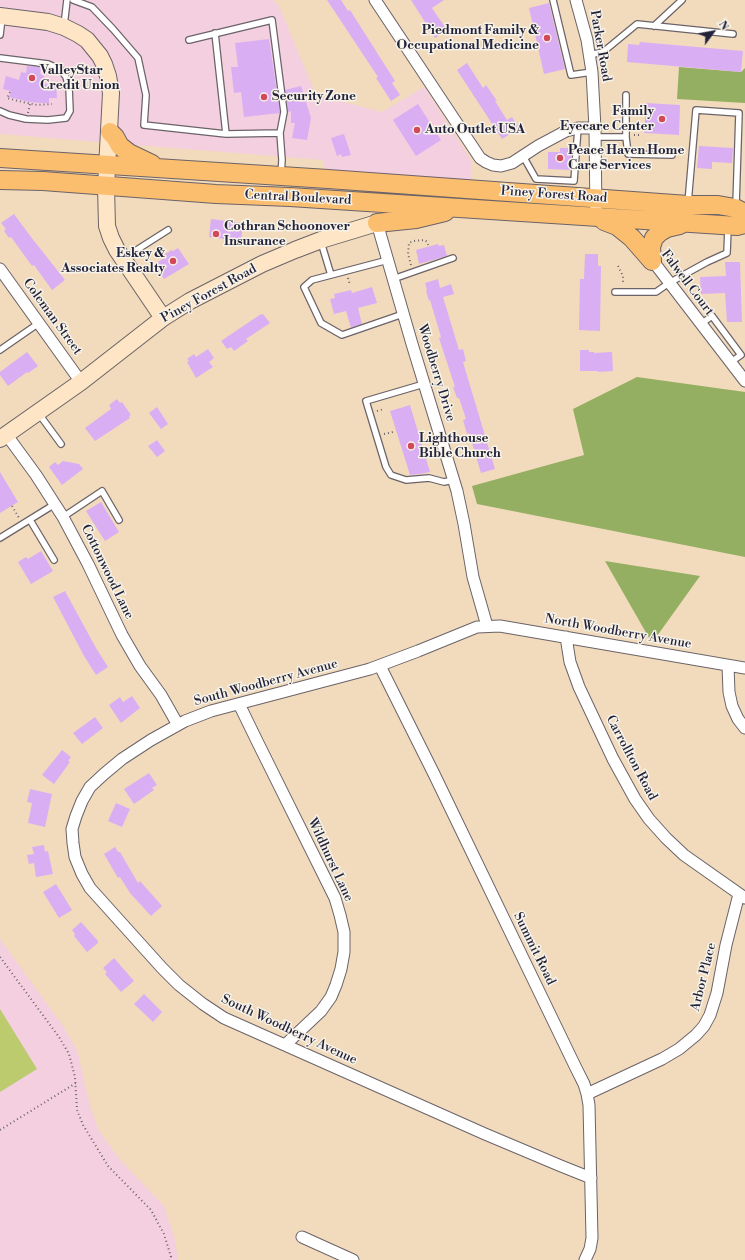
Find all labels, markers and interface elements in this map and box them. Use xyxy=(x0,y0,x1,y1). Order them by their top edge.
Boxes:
street label: Parker Road xyxy=(586,9,614,83)
north arrow xyxy=(693,12,733,52)
text: N xyxy=(715,18,731,33)
place label: Piedmont Family & Occupational Medicine xyxy=(396,23,539,54)
marker: Piedmont Family & Occupational Medicine xyxy=(542,33,552,43)
place label: ValleyStar Credit Union xyxy=(40,63,120,94)
marker: ValleyStar Credit Union xyxy=(27,73,37,83)
place label: Security Zone xyxy=(272,89,356,105)
marker: Security Zone xyxy=(259,92,269,102)
place label: Family Eyecare Center xyxy=(560,104,654,135)
marker: Family Eyecare Center xyxy=(657,114,667,124)
place label: Auto Outlet USA xyxy=(425,122,525,138)
marker: Auto Outlet USA xyxy=(412,125,422,135)
place label: Peace Haven Home Care Services xyxy=(568,143,684,174)
marker: Peace Haven Home Care Services xyxy=(555,153,565,163)
street label: Piney Forest Road xyxy=(500,183,608,207)
street label: Central Boulevard xyxy=(244,187,352,209)
place label: Cothran Schoonover Insurance xyxy=(224,219,350,250)
marker: Cothran Schoonover Insurance xyxy=(211,229,221,239)
place label: Eskey & Associates Realty xyxy=(61,246,165,277)
street label: Falwell Court xyxy=(657,247,717,319)
marker: Eskey & Associates Realty xyxy=(168,256,178,266)
street label: Piney Forest Road xyxy=(159,261,259,327)
street label: Coleman Street xyxy=(19,276,85,358)
street label: Woodberry Drive xyxy=(414,322,458,424)
place label: Lighthouse Bible Church xyxy=(419,431,501,462)
marker: Lighthouse Bible Church xyxy=(406,441,416,451)
street label: Cottonwood Lane xyxy=(77,522,137,622)
street label: North Woodberry Avenue xyxy=(543,611,693,653)
street label: South Woodberry Avenue xyxy=(192,656,340,710)
street label: Carrollton Road xyxy=(602,713,660,803)
street label: Wildhurst Lane xyxy=(304,816,356,904)
street label: Summit Road xyxy=(510,910,558,988)
street label: Arbor Place xyxy=(688,941,720,1013)
street label: South Woodberry Avenue xyxy=(219,992,359,1068)

